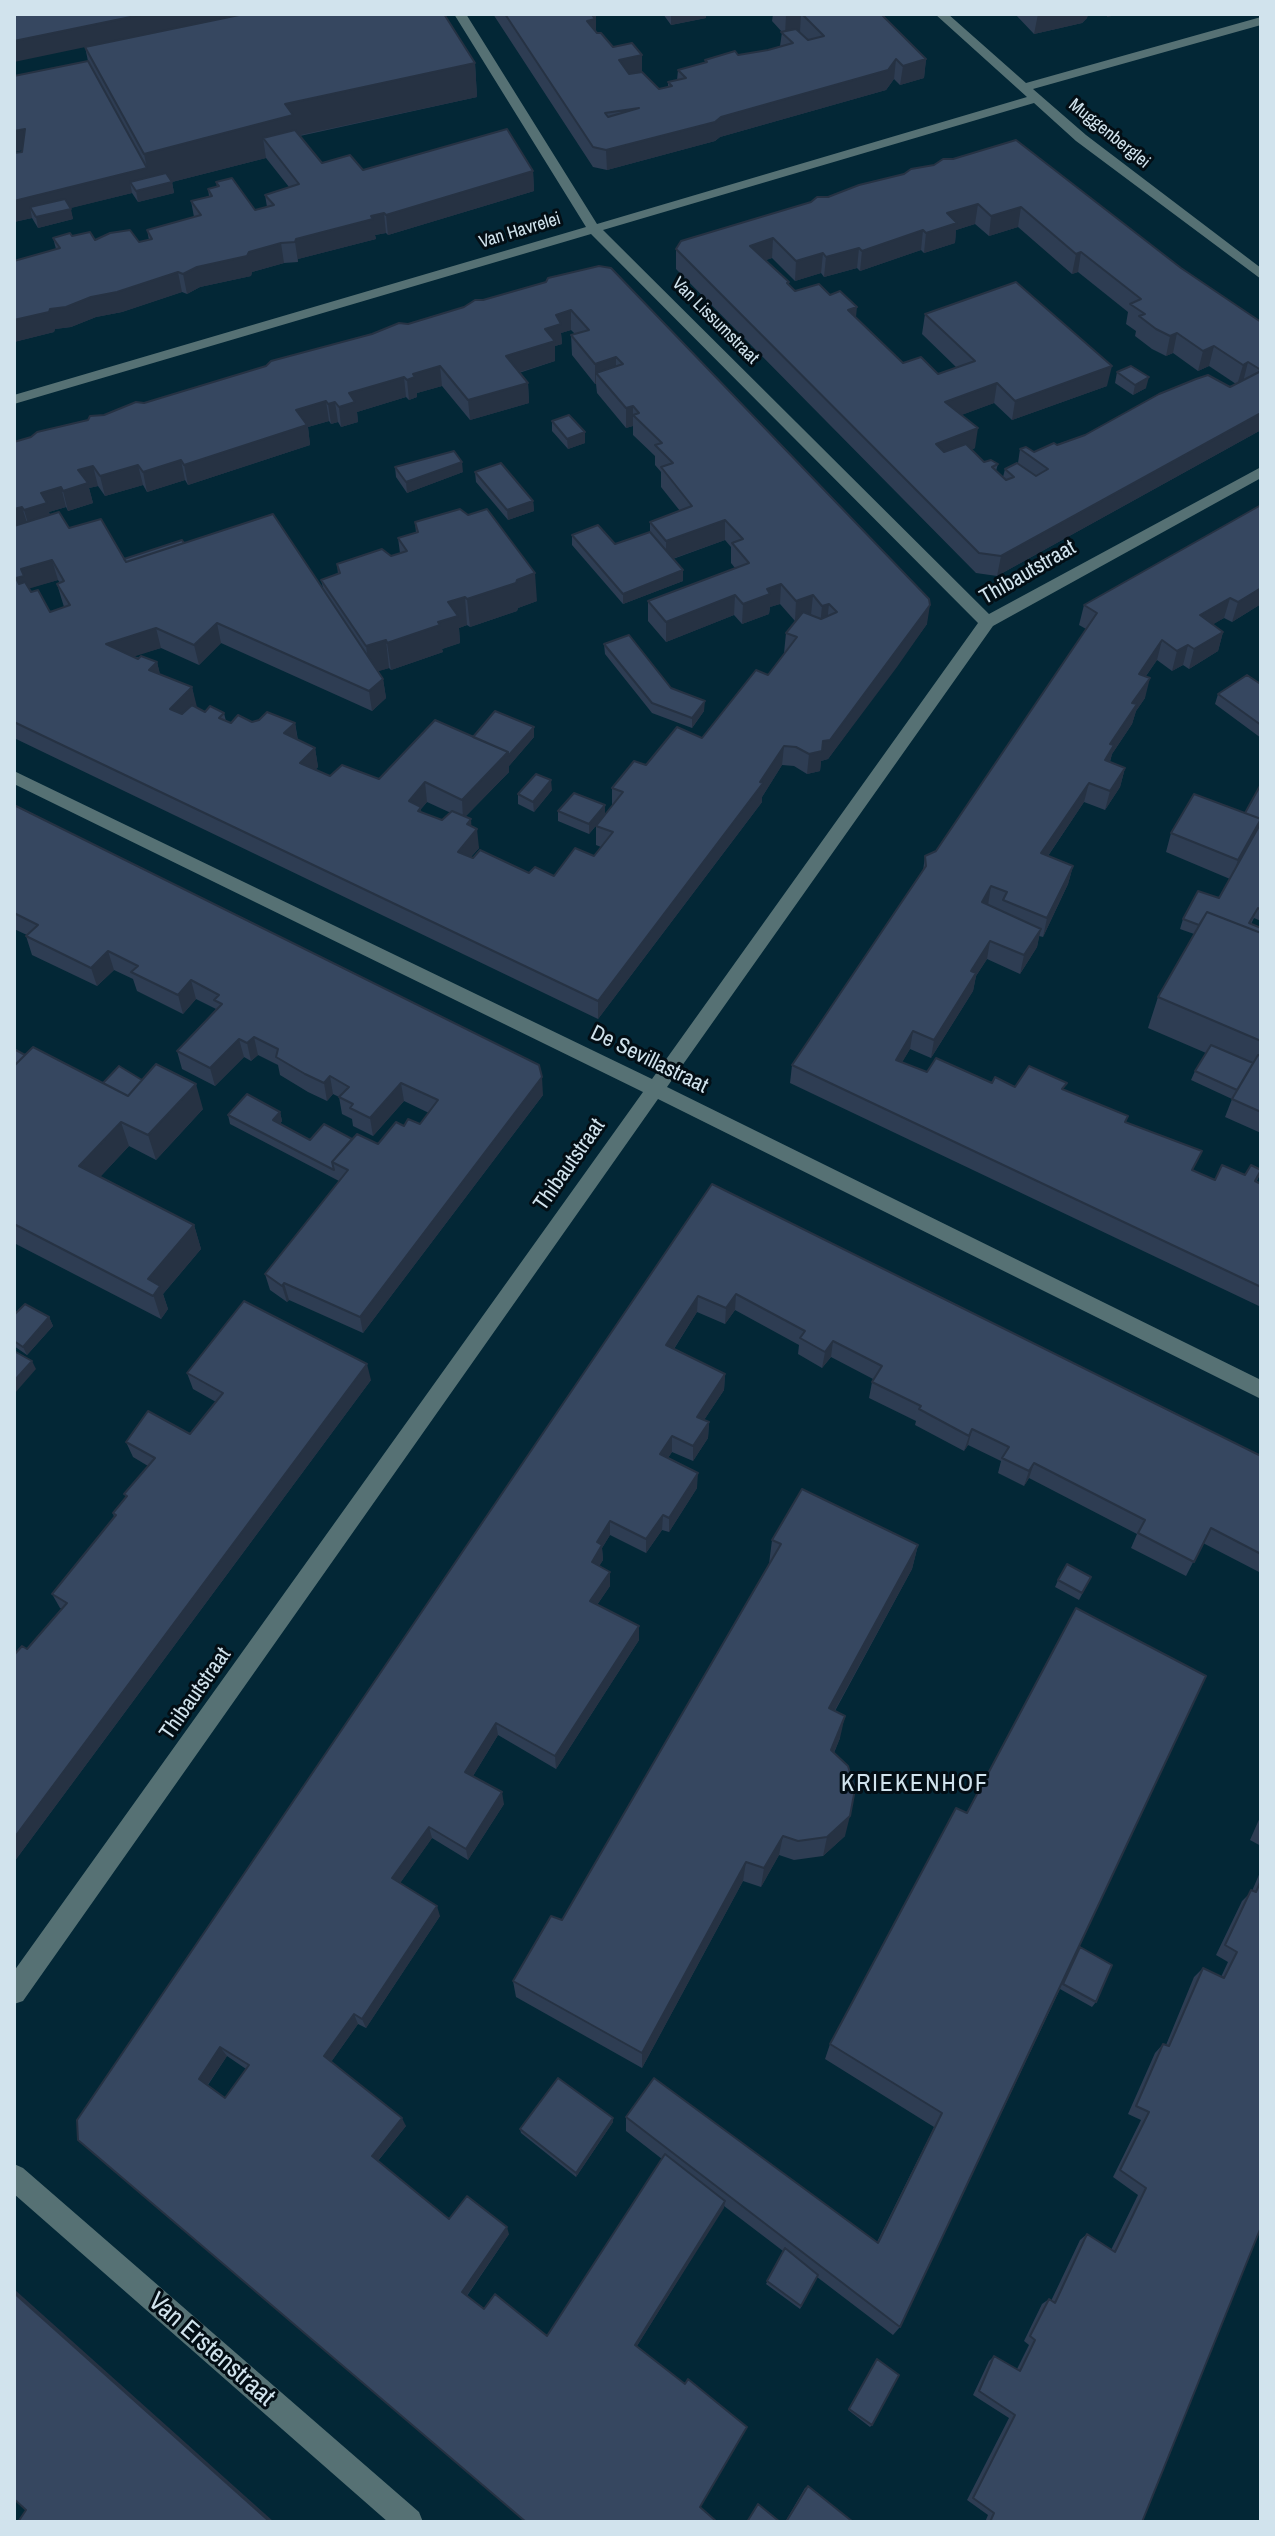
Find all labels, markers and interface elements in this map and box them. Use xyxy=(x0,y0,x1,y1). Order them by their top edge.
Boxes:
street label: Muggenberglei xyxy=(1064,95,1154,173)
street label: Van Havrelei xyxy=(477,208,563,254)
street label: Van Lissumstraat xyxy=(667,273,763,369)
street label: Thibautstraat xyxy=(975,535,1081,611)
street label: De Sevillastraat xyxy=(586,1020,712,1100)
street label: Thibautstraat xyxy=(529,1114,611,1216)
street label: Thibautstraat xyxy=(155,1643,237,1745)
district label: KRIEKENHOF xyxy=(841,1771,989,1799)
street label: Van Erstenstraat xyxy=(141,2287,281,2413)

